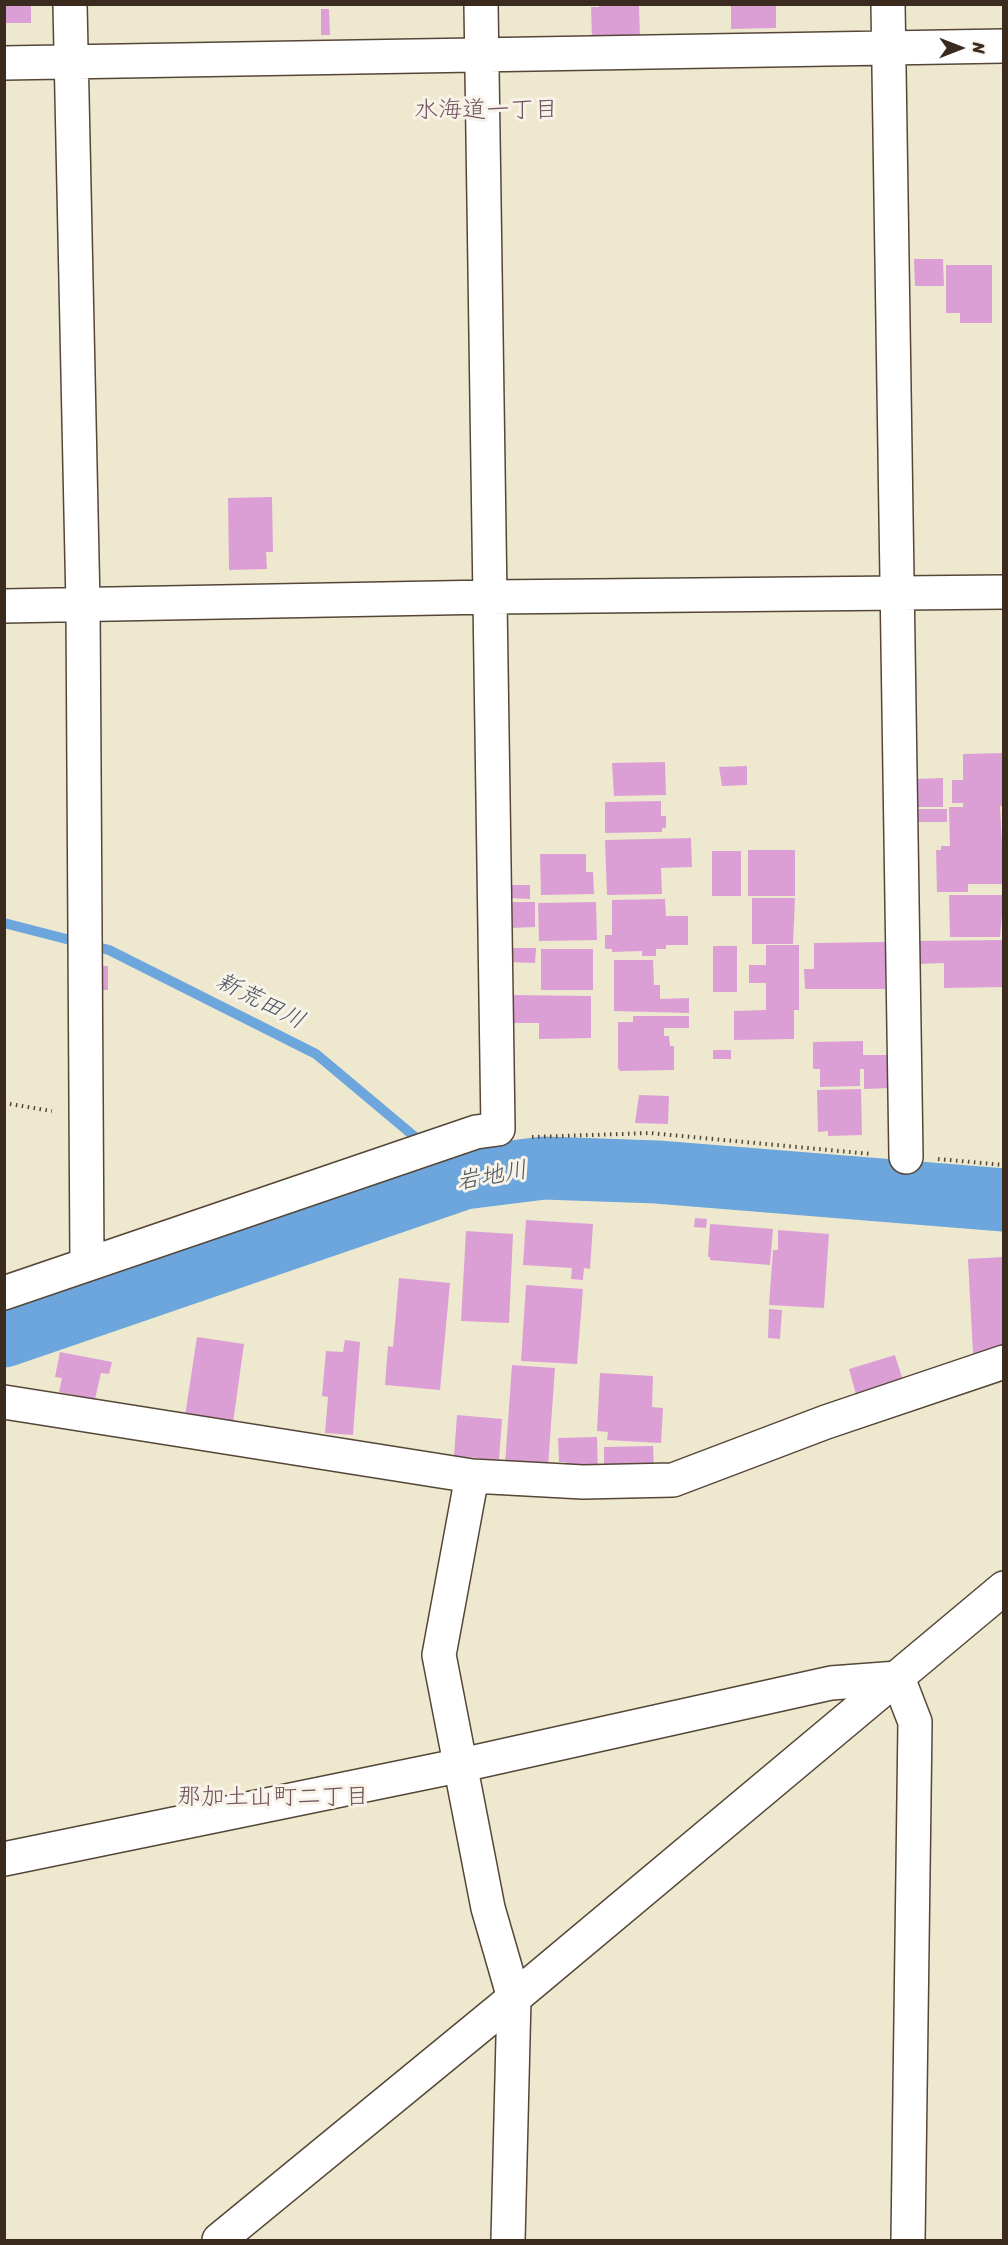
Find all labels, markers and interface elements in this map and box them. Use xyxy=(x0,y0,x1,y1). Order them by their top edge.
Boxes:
north arrow xyxy=(930,18,990,78)
text: N xyxy=(964,42,993,54)
district label: 水海道一丁目 xyxy=(414,97,558,125)
water label: 新荒田川 xyxy=(211,967,309,1037)
water label: 岩地川 xyxy=(454,1157,530,1197)
district label: 那加土山町二丁目 xyxy=(177,1784,369,1812)

